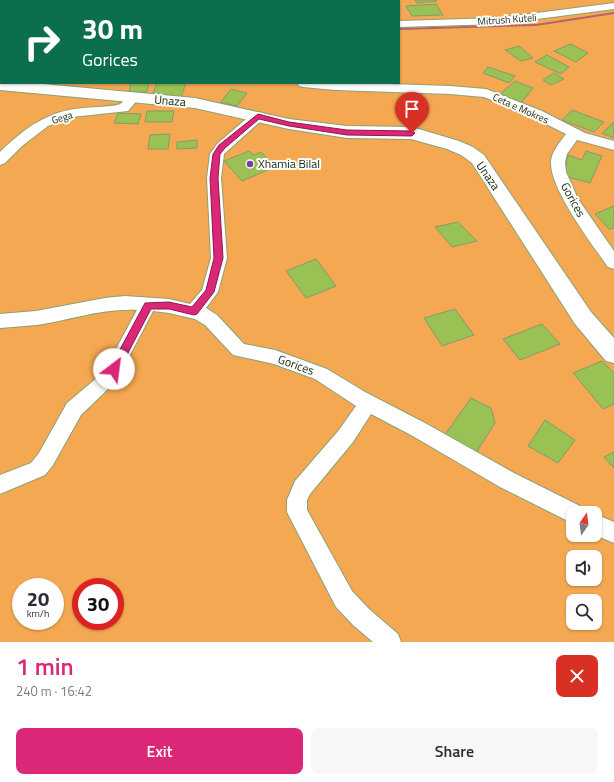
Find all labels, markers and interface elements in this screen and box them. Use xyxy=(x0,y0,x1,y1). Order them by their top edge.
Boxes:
text: 30 m xyxy=(82,7,143,50)
street label: Mitrush Kuteli xyxy=(477,10,537,29)
icon: right xyxy=(16,16,68,68)
text: Gorices xyxy=(82,46,138,73)
street label: Ceta e Mokres xyxy=(490,89,551,128)
street label: Unaza xyxy=(153,90,187,111)
pin xyxy=(395,92,429,133)
icon: arrive xyxy=(401,98,423,120)
street label: Gega xyxy=(50,107,75,128)
place label: Xhamia Bilal xyxy=(258,154,320,173)
street label: Unaza xyxy=(472,157,505,194)
marker: Xhamia Bilal xyxy=(245,159,255,169)
street label: Gorices xyxy=(556,179,591,221)
position arrow xyxy=(93,348,135,390)
street label: Gorices xyxy=(275,349,317,380)
north arrow xyxy=(566,506,602,542)
map controls xyxy=(566,506,602,630)
button: sound xyxy=(566,550,602,586)
speed limit sign: 30 xyxy=(72,578,124,630)
text: 20 xyxy=(27,583,49,614)
button: search xyxy=(566,594,602,630)
text: km/h xyxy=(27,606,49,621)
text: 1 min xyxy=(16,648,74,684)
button: close xyxy=(556,655,598,697)
text: 240 m · 16:42 xyxy=(16,681,92,701)
button: Exit xyxy=(16,728,303,774)
button: Share xyxy=(311,728,598,774)

